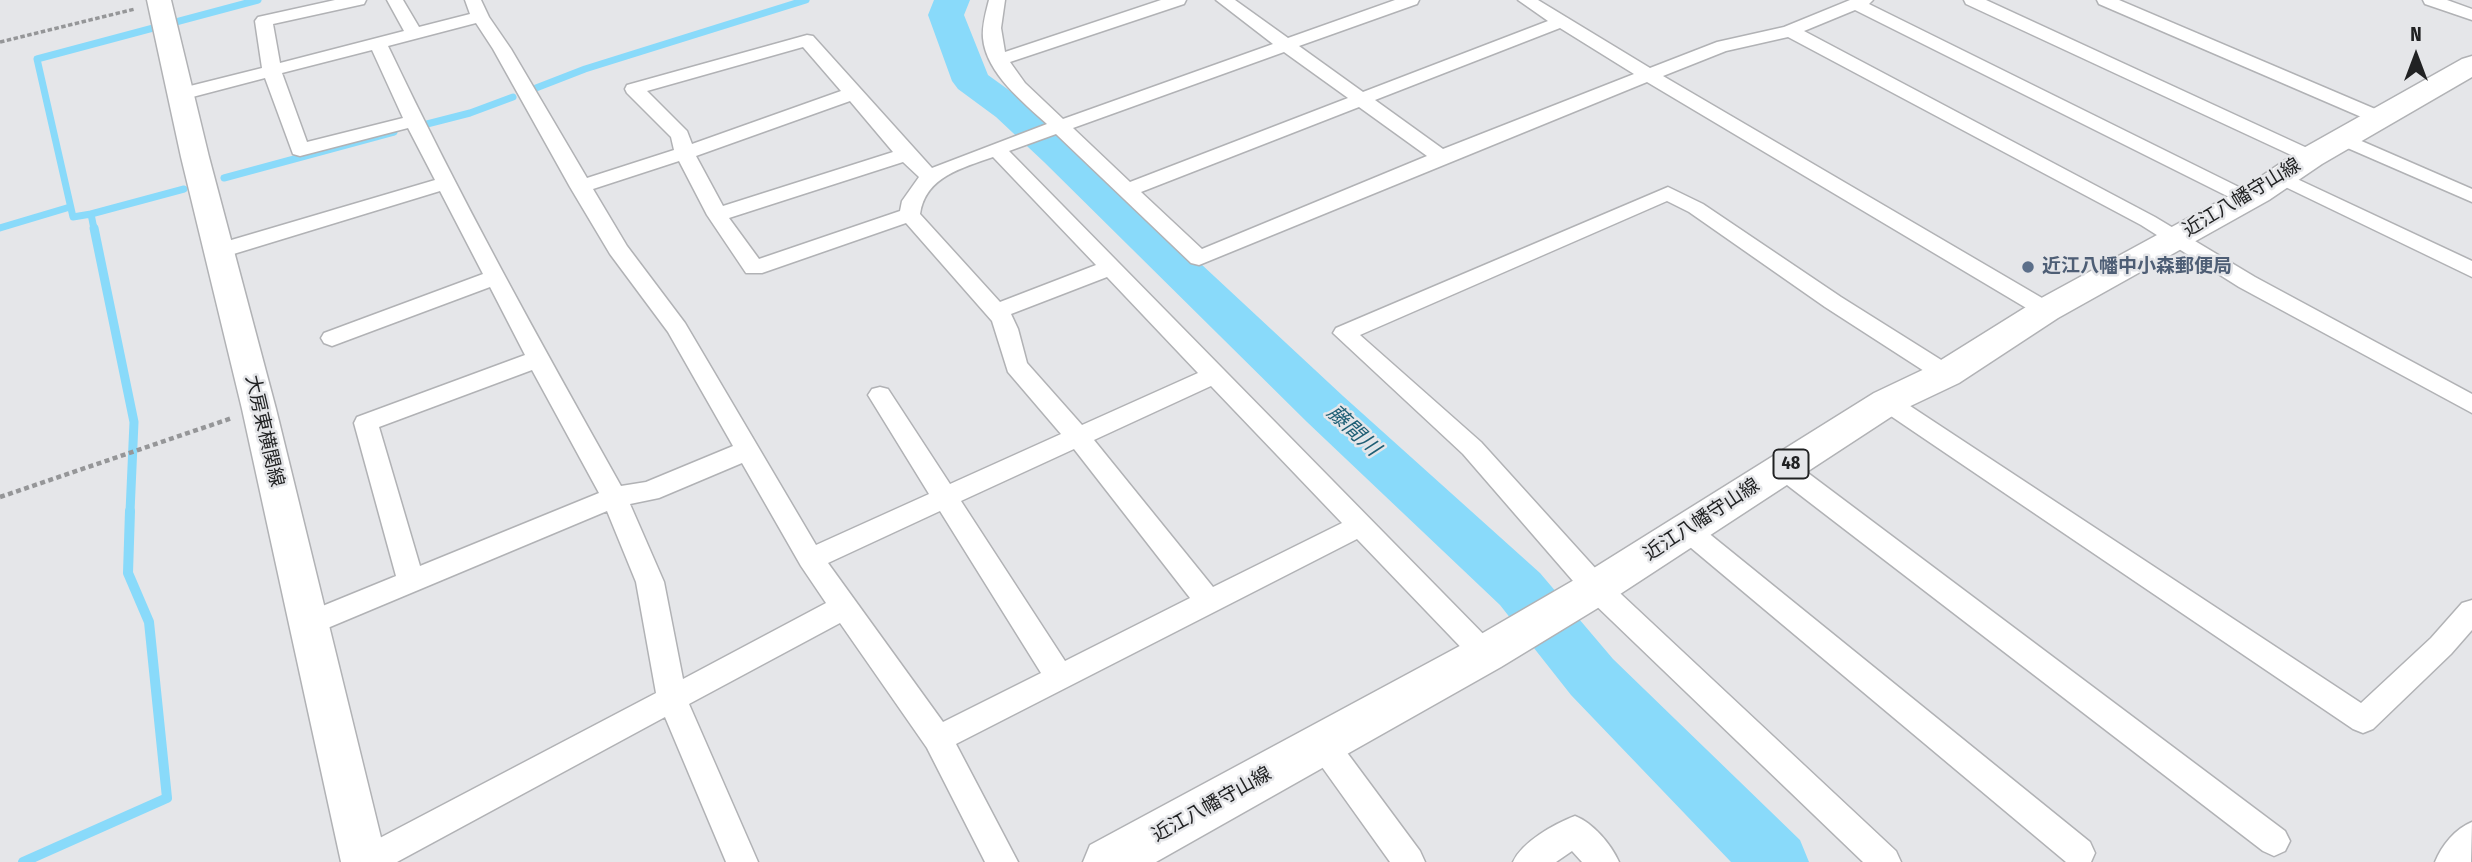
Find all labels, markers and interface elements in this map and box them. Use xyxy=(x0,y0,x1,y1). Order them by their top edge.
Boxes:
north arrow xyxy=(2381,21,2451,91)
text: N xyxy=(2410,23,2422,46)
street label: 近江八幡守山線 xyxy=(2179,154,2305,242)
place label: 近江八幡中小森郵便局 xyxy=(2042,256,2232,278)
marker: 近江八幡中小森郵便局 xyxy=(2020,259,2036,275)
street label: 大房東横関線 xyxy=(240,373,288,489)
water label: 藤間川 xyxy=(1321,400,1385,462)
road number: 48 xyxy=(1774,450,1809,478)
street label: 近江八幡守山線 xyxy=(1640,474,1764,566)
street label: 近江八幡守山線 xyxy=(1148,763,1276,847)

